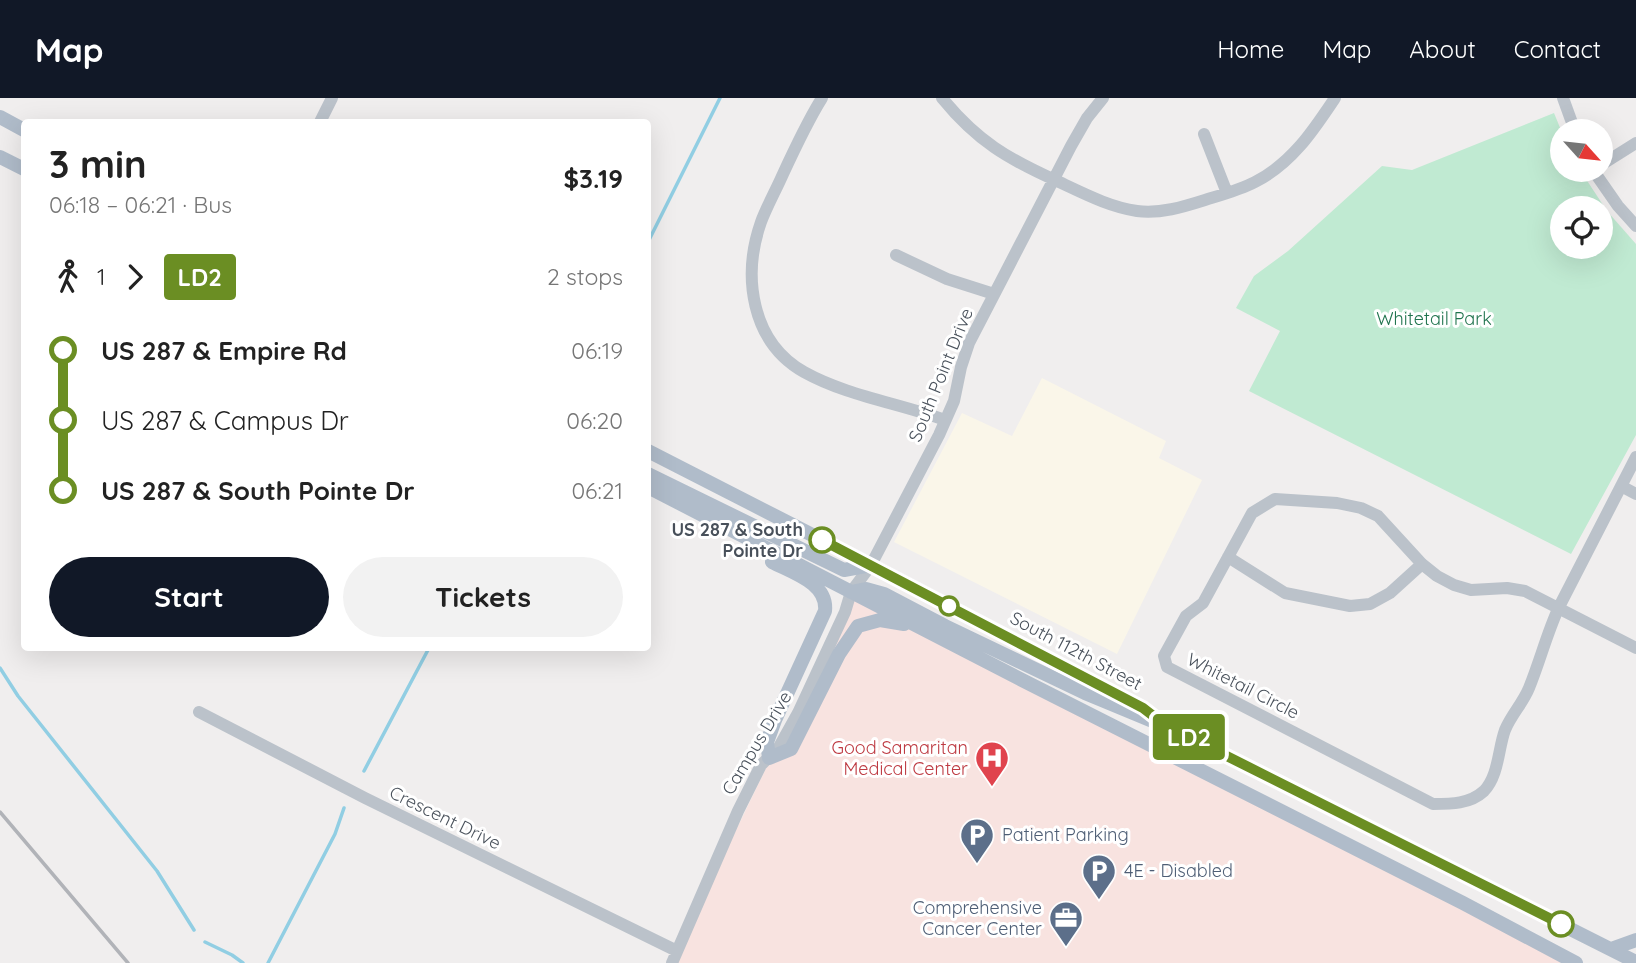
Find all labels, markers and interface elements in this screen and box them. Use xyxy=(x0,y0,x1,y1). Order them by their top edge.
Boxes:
text: Map xyxy=(35,29,103,70)
text: Home xyxy=(1217,34,1284,64)
text: Map xyxy=(1322,34,1371,64)
text: About xyxy=(1409,34,1476,64)
text: Contact xyxy=(1514,34,1601,64)
north arrow xyxy=(1550,119,1614,182)
map controls xyxy=(1550,119,1613,259)
text: 3 min xyxy=(49,140,147,188)
text: $3.19 xyxy=(563,162,623,195)
text: 06:18 – 06:21 · Bus xyxy=(49,190,232,219)
button: locate xyxy=(1550,196,1613,259)
icon: walk xyxy=(49,258,87,296)
icon: forward xyxy=(116,258,154,296)
text: 1 xyxy=(97,262,106,291)
text: LD2 xyxy=(178,262,222,292)
text: 2 stops xyxy=(547,262,623,291)
street label: South Point Drive xyxy=(903,304,978,445)
park label: Whitetail Park xyxy=(1376,307,1492,330)
text: US 287 & Empire Rd xyxy=(101,334,347,367)
text: 06:19 xyxy=(571,336,623,365)
text: US 287 & Campus Dr xyxy=(101,404,349,437)
text: 06:20 xyxy=(566,406,623,435)
text: US 287 & South Pointe Dr xyxy=(101,474,415,507)
text: 06:21 xyxy=(571,476,623,505)
place label: US 287 & South Pointe Dr xyxy=(671,518,803,562)
marker: US 287 & South Pointe Dr xyxy=(809,527,835,553)
button: Start xyxy=(49,557,329,637)
button: Tickets xyxy=(343,557,623,637)
unlabelled marker xyxy=(939,596,959,616)
street label: South 112th Street xyxy=(1006,606,1146,695)
street label: Whitetail Circle xyxy=(1183,647,1303,724)
street label: Campus Drive xyxy=(717,687,797,799)
line badge: LD2 xyxy=(1149,714,1229,760)
text: LD2 xyxy=(1167,722,1211,752)
place label: Good Samaritan Medical Center xyxy=(831,736,968,780)
hospital icon: Good Samaritan Medical Center xyxy=(973,739,1011,788)
street label: Crescent Drive xyxy=(386,781,505,854)
parking icon: Patient Parking xyxy=(958,816,996,865)
place label: Patient Parking xyxy=(1002,823,1129,846)
parking icon: 4E - Disabled xyxy=(1080,852,1118,901)
place label: 4E - Disabled xyxy=(1124,859,1233,882)
place label: Comprehensive Cancer Center xyxy=(913,896,1042,940)
office icon: Comprehensive Cancer Center xyxy=(1047,899,1085,948)
unlabelled marker xyxy=(1548,911,1574,937)

